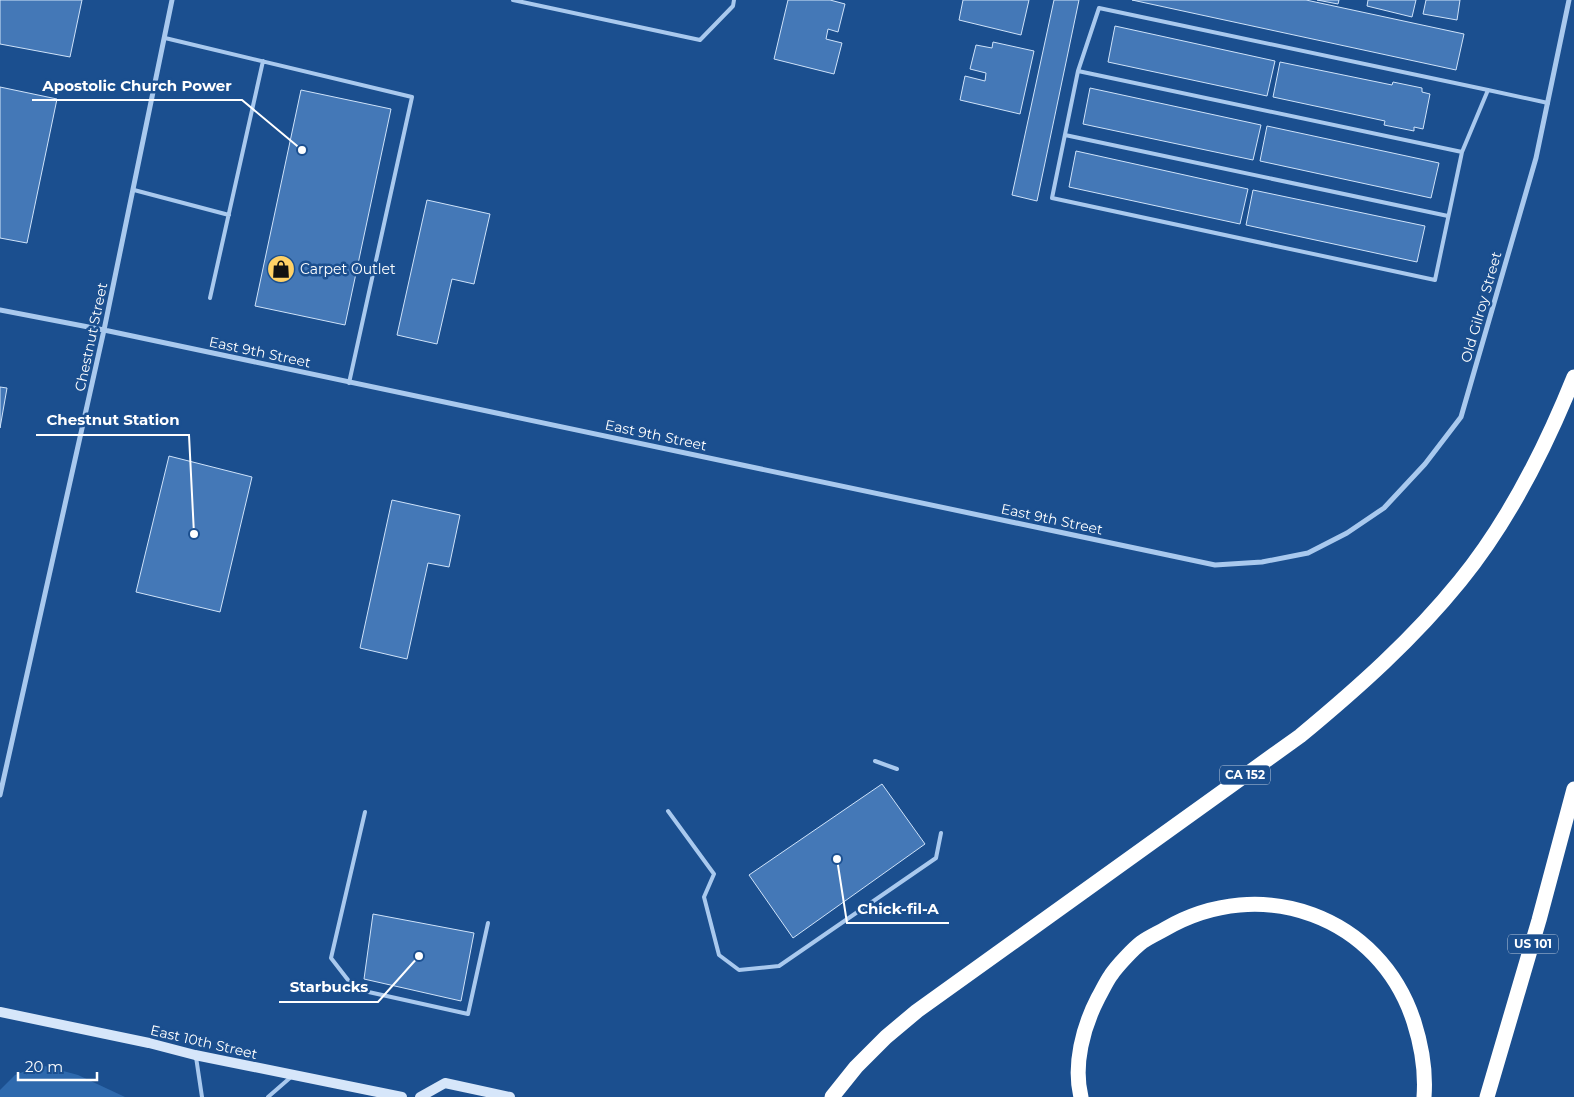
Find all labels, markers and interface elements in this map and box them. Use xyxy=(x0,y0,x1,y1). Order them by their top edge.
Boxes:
callout: Apostolic Church Power xyxy=(32,70,242,100)
text: Apostolic Church Power xyxy=(41,76,232,95)
street label: Old Gilroy Street xyxy=(1457,249,1506,365)
shop icon: Carpet Outlet xyxy=(266,254,296,284)
place label: Carpet Outlet xyxy=(300,260,396,278)
street label: Chestnut Street xyxy=(71,281,111,393)
street label: East 9th Street xyxy=(208,332,313,372)
callout: Chestnut Station xyxy=(36,405,189,435)
text: Chestnut Station xyxy=(47,410,180,429)
street label: East 9th Street xyxy=(604,415,709,455)
street label: East 9th Street xyxy=(1000,499,1105,539)
road number: CA 152 xyxy=(1220,766,1270,784)
callout: Chick-fil-A xyxy=(847,893,949,923)
text: Chick-fil-A xyxy=(857,899,939,918)
road number: US 101 xyxy=(1508,934,1558,954)
callout: Starbucks xyxy=(279,972,378,1002)
text: Starbucks xyxy=(290,977,368,996)
street label: East 10th Street xyxy=(149,1021,260,1063)
scale bar xyxy=(18,1050,96,1082)
text: 20 m xyxy=(25,1057,63,1076)

